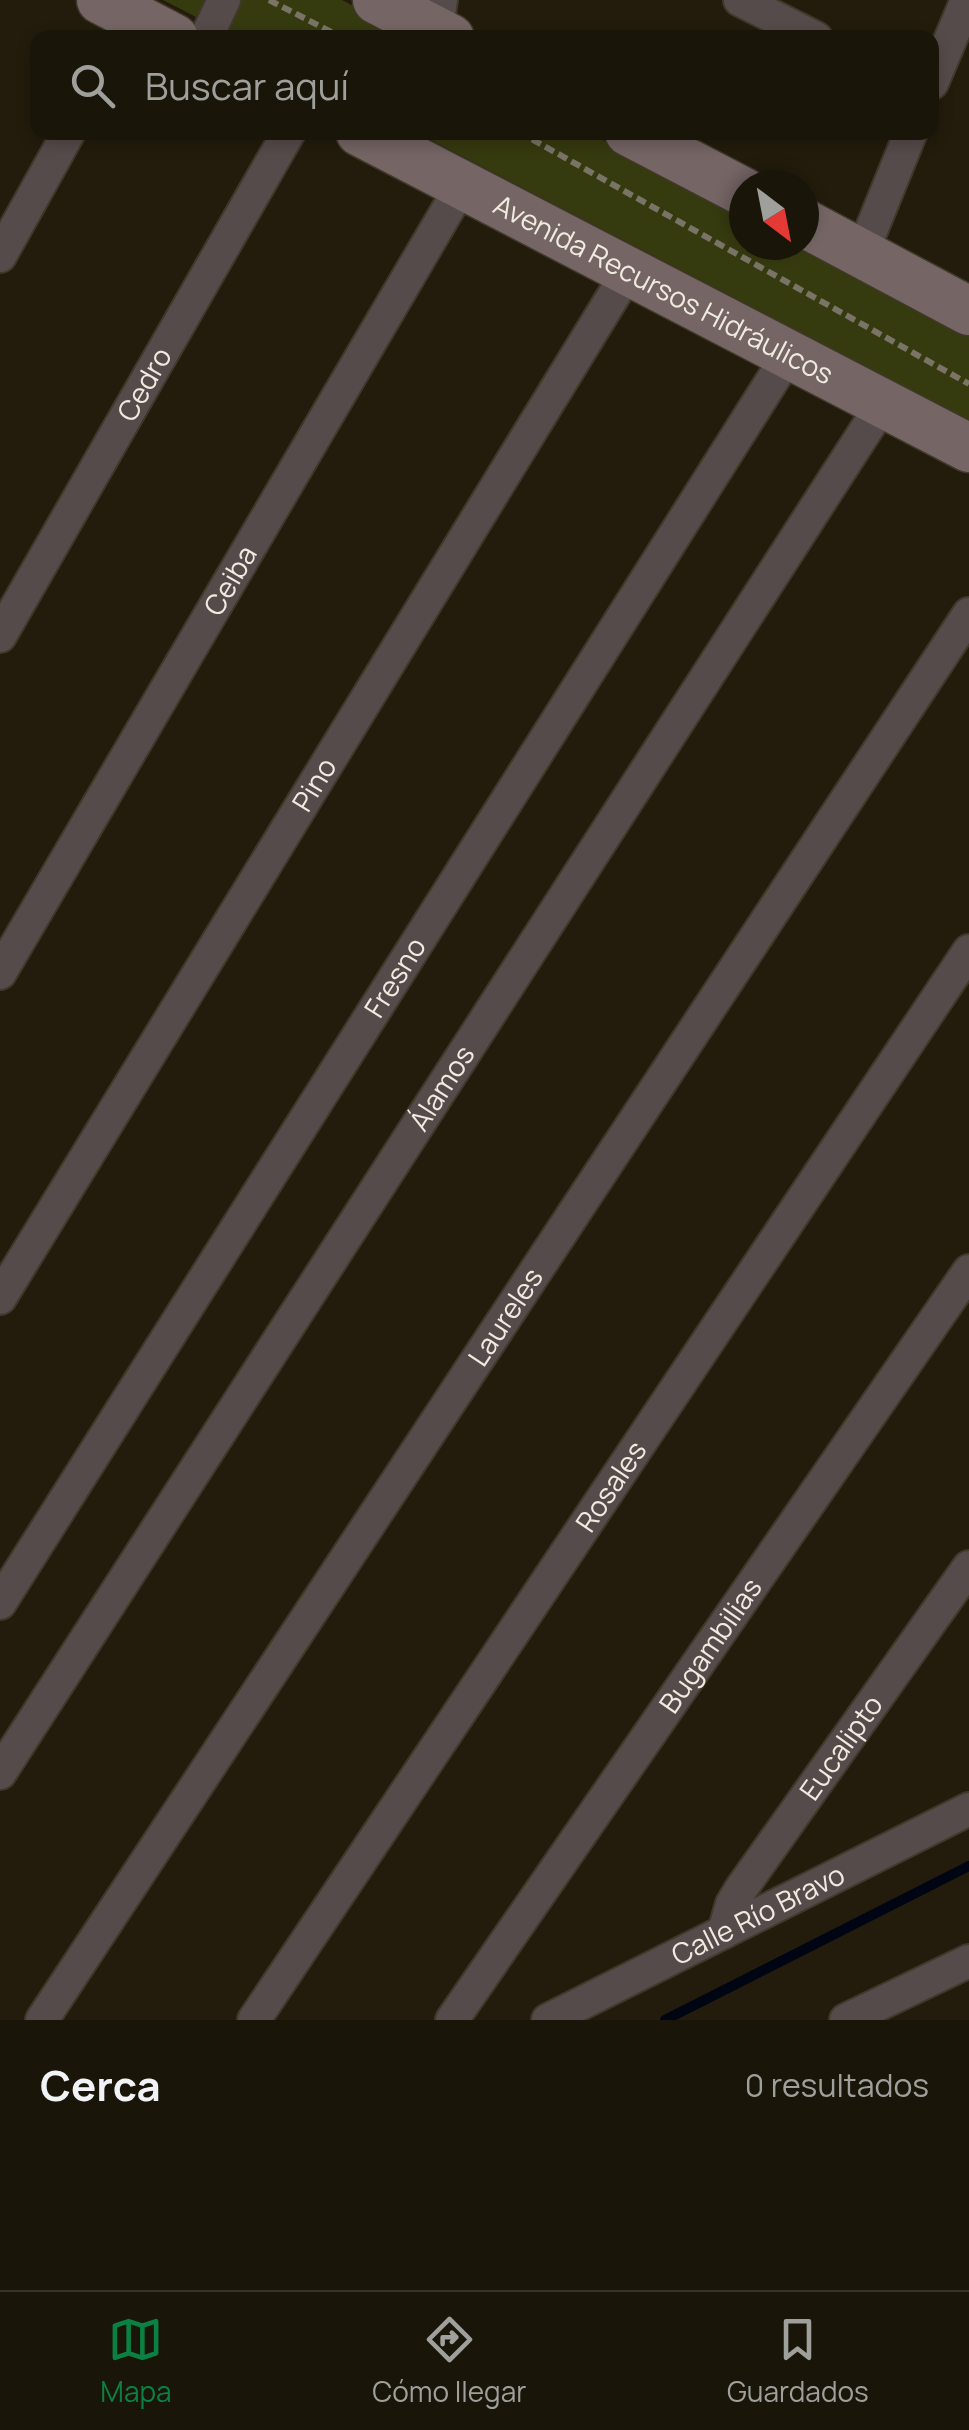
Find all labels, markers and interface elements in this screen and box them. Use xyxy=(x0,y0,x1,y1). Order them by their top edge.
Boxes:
search box xyxy=(30,30,939,140)
icon: search xyxy=(65,58,120,113)
text: Buscar aquí xyxy=(145,59,349,111)
north arrow xyxy=(729,170,819,260)
street label: Avenida Recursos Hidráulicos xyxy=(488,185,840,392)
street label: Cedro xyxy=(107,340,180,428)
street label: Ceiba xyxy=(194,538,265,622)
street label: Pino xyxy=(282,750,344,818)
street label: Fresno xyxy=(355,929,434,1024)
street label: Álamos xyxy=(399,1037,482,1138)
street label: Laureles xyxy=(458,1260,551,1373)
street label: Rosales xyxy=(566,1433,654,1539)
street label: Bugambilias xyxy=(650,1570,770,1720)
street label: Eucalipto xyxy=(790,1687,891,1807)
street label: Calle Río Bravo xyxy=(665,1854,851,1973)
text: Cerca xyxy=(40,2056,161,2114)
text: 0 resultados xyxy=(745,2063,929,2107)
tab: Mapa xyxy=(100,2312,172,2410)
tab: Cómo llegar xyxy=(372,2312,526,2410)
tab: Guardados xyxy=(727,2312,869,2410)

